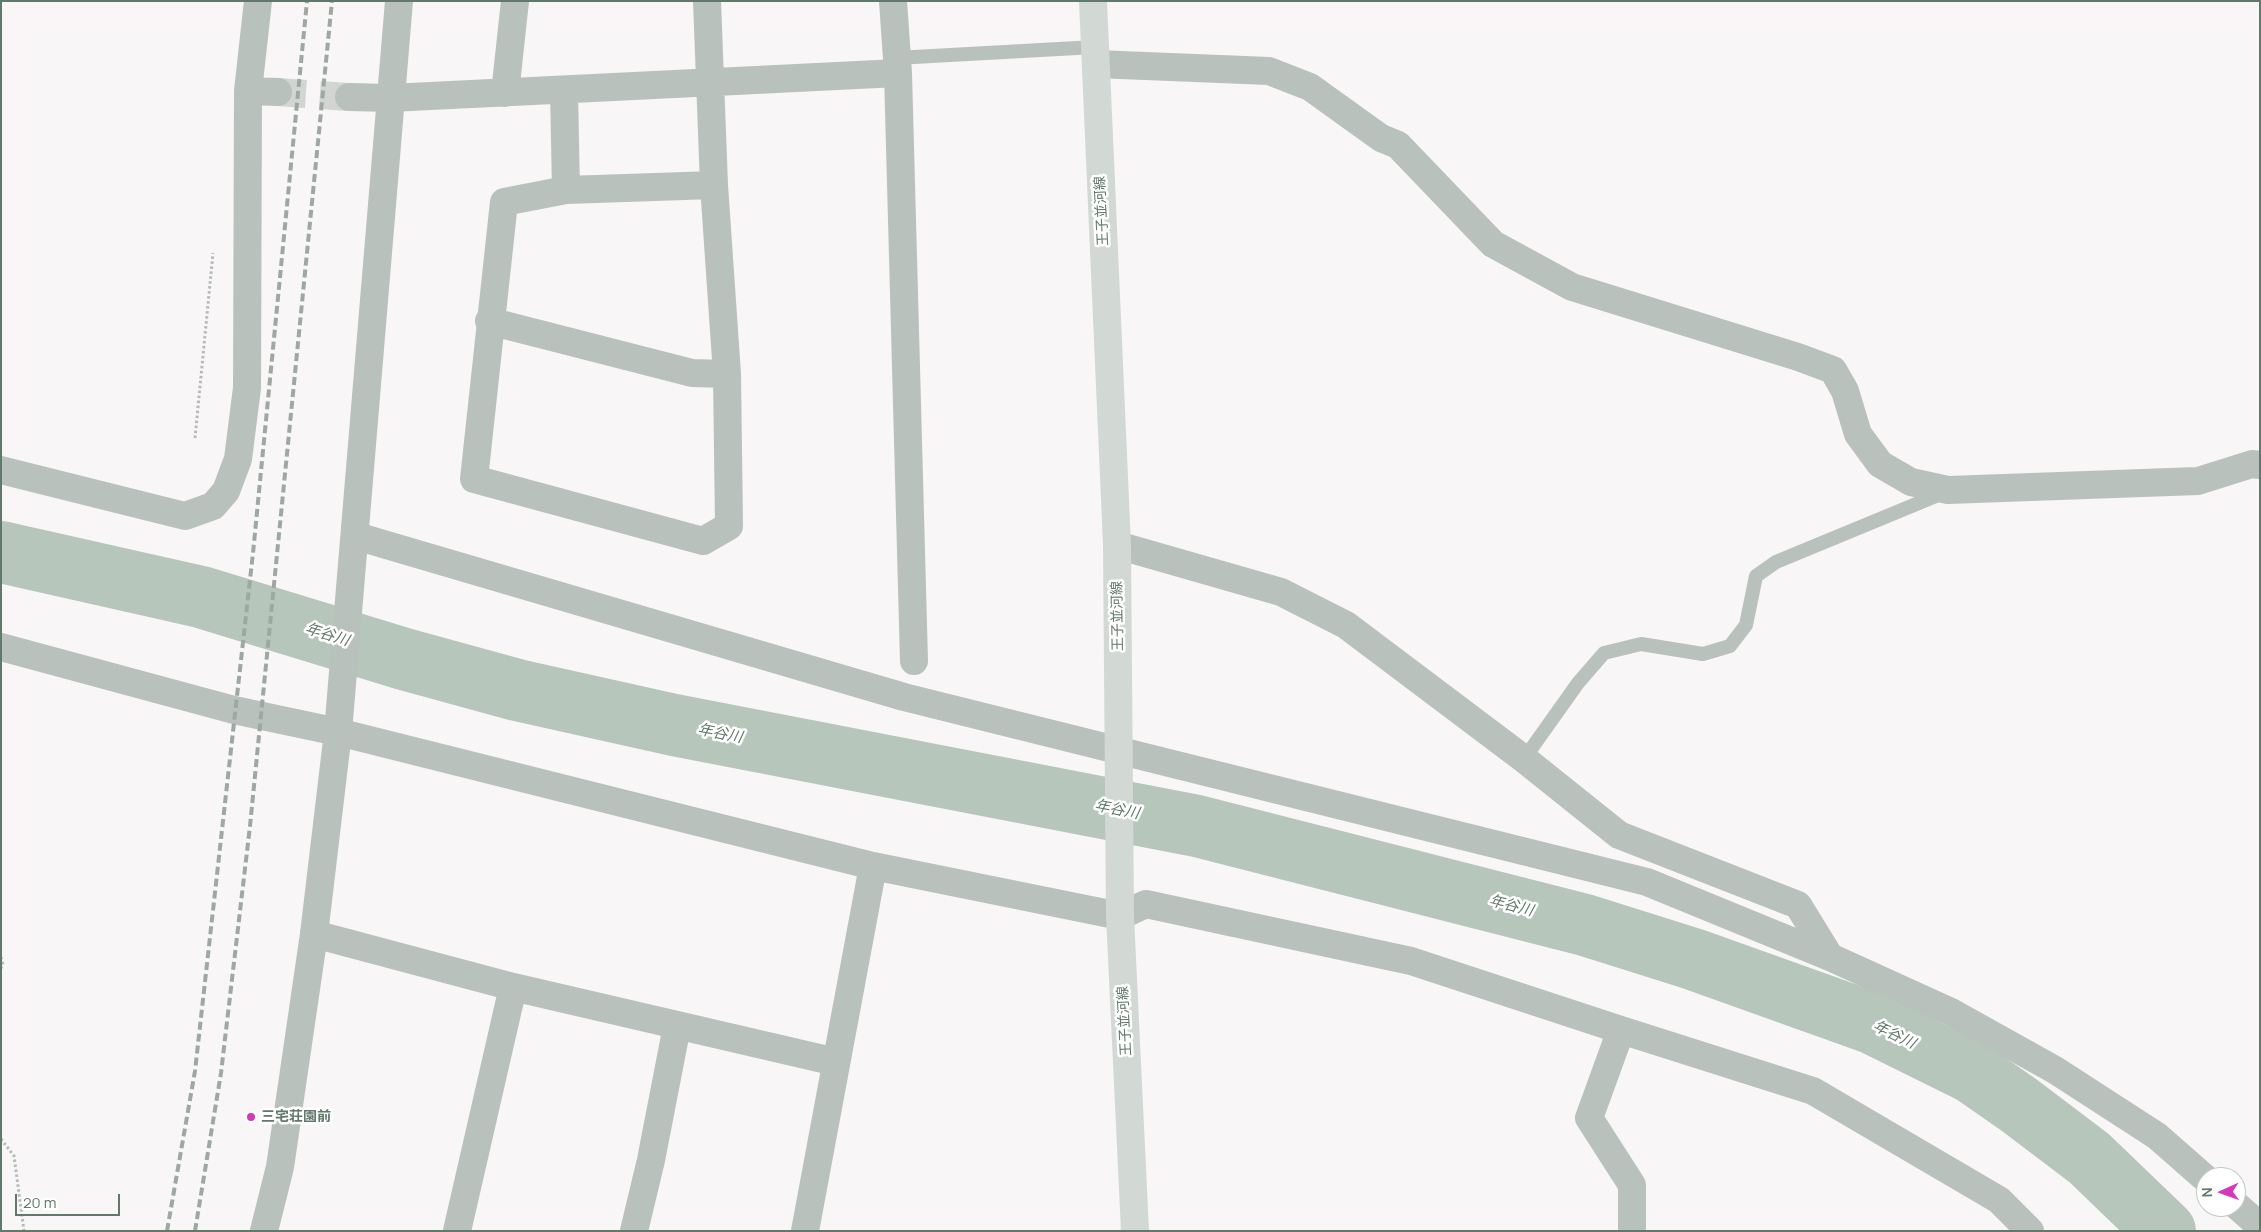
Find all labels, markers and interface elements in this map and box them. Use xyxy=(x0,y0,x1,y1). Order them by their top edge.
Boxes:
street label: 王子並河線 xyxy=(1092,176,1112,246)
street label: 王子並河線 xyxy=(1109,581,1127,651)
water label: 年谷川 xyxy=(303,620,351,650)
water label: 年谷川 xyxy=(696,721,744,747)
water label: 年谷川 xyxy=(1093,797,1141,823)
water label: 年谷川 xyxy=(1487,892,1535,920)
street label: 王子並河線 xyxy=(1115,986,1135,1056)
water label: 年谷川 xyxy=(1870,1017,1918,1053)
place label: 三宅荘園前 xyxy=(261,1109,331,1125)
marker: 三宅荘園前 xyxy=(245,1111,257,1123)
north arrow xyxy=(2196,1167,2246,1217)
scale bar xyxy=(18,1184,122,1216)
text: N xyxy=(2197,1187,2216,1198)
text: 20 m xyxy=(23,1192,56,1213)

